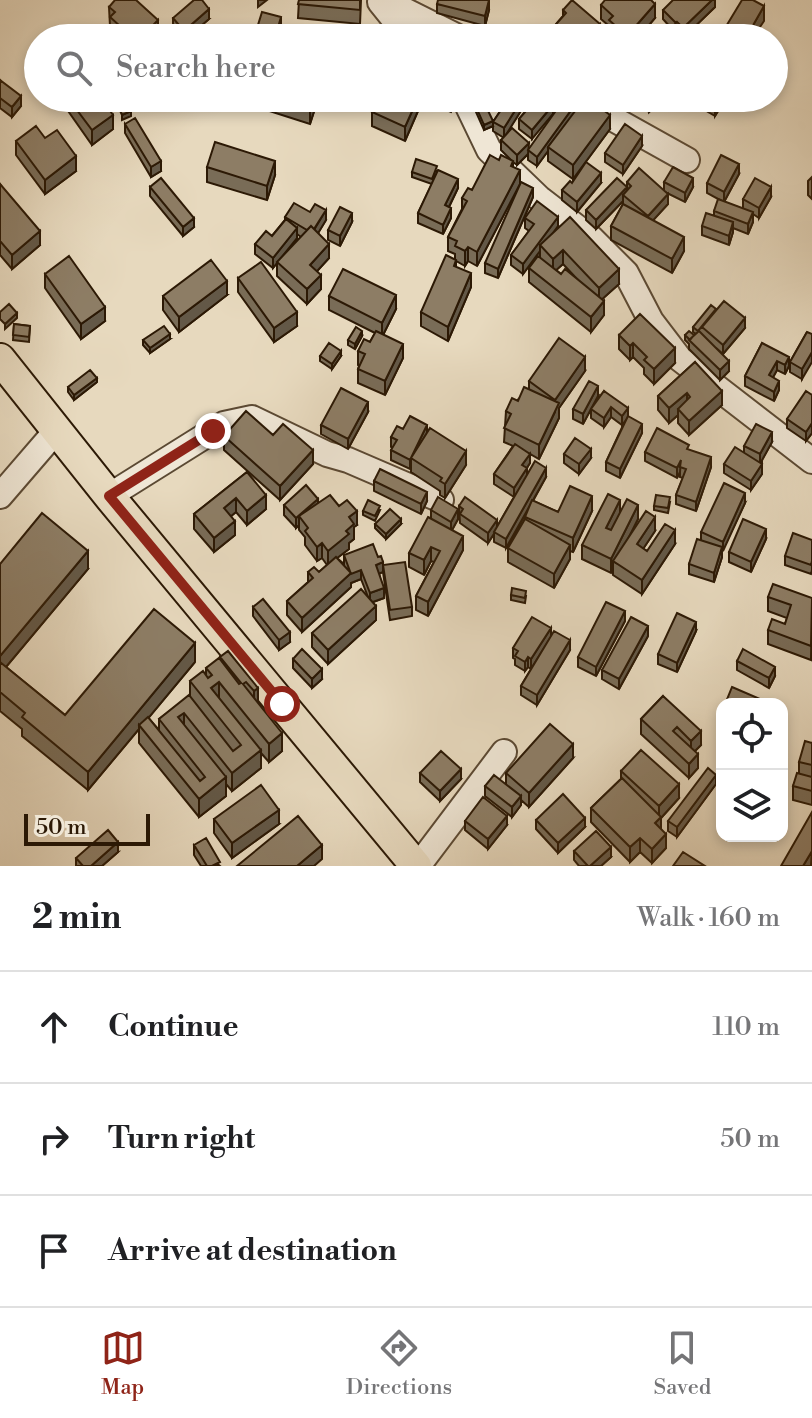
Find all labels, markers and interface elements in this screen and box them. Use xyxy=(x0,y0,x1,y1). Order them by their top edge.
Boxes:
search box xyxy=(24,24,788,112)
icon: search xyxy=(52,46,96,90)
text: Search here xyxy=(116,49,276,87)
route end xyxy=(195,413,231,449)
route start xyxy=(264,686,300,722)
map controls xyxy=(716,698,788,842)
button: locate xyxy=(716,698,788,770)
button: layers xyxy=(716,770,788,842)
scale bar xyxy=(24,810,150,846)
text: 50 m xyxy=(36,814,87,841)
text: 2 min xyxy=(32,897,121,939)
text: Walk · 160 m xyxy=(637,902,780,934)
icon: ahead xyxy=(32,1005,76,1049)
text: Continue xyxy=(108,1008,239,1046)
text: 110 m xyxy=(712,1011,780,1043)
icon: right xyxy=(32,1117,76,1161)
text: Turn right xyxy=(108,1120,255,1158)
text: 50 m xyxy=(720,1123,780,1155)
icon: arrive xyxy=(32,1229,76,1273)
text: Arrive at destination xyxy=(108,1232,397,1270)
tab: Map xyxy=(101,1326,145,1401)
tab: Directions xyxy=(346,1326,452,1401)
tab: Saved xyxy=(654,1326,711,1401)

